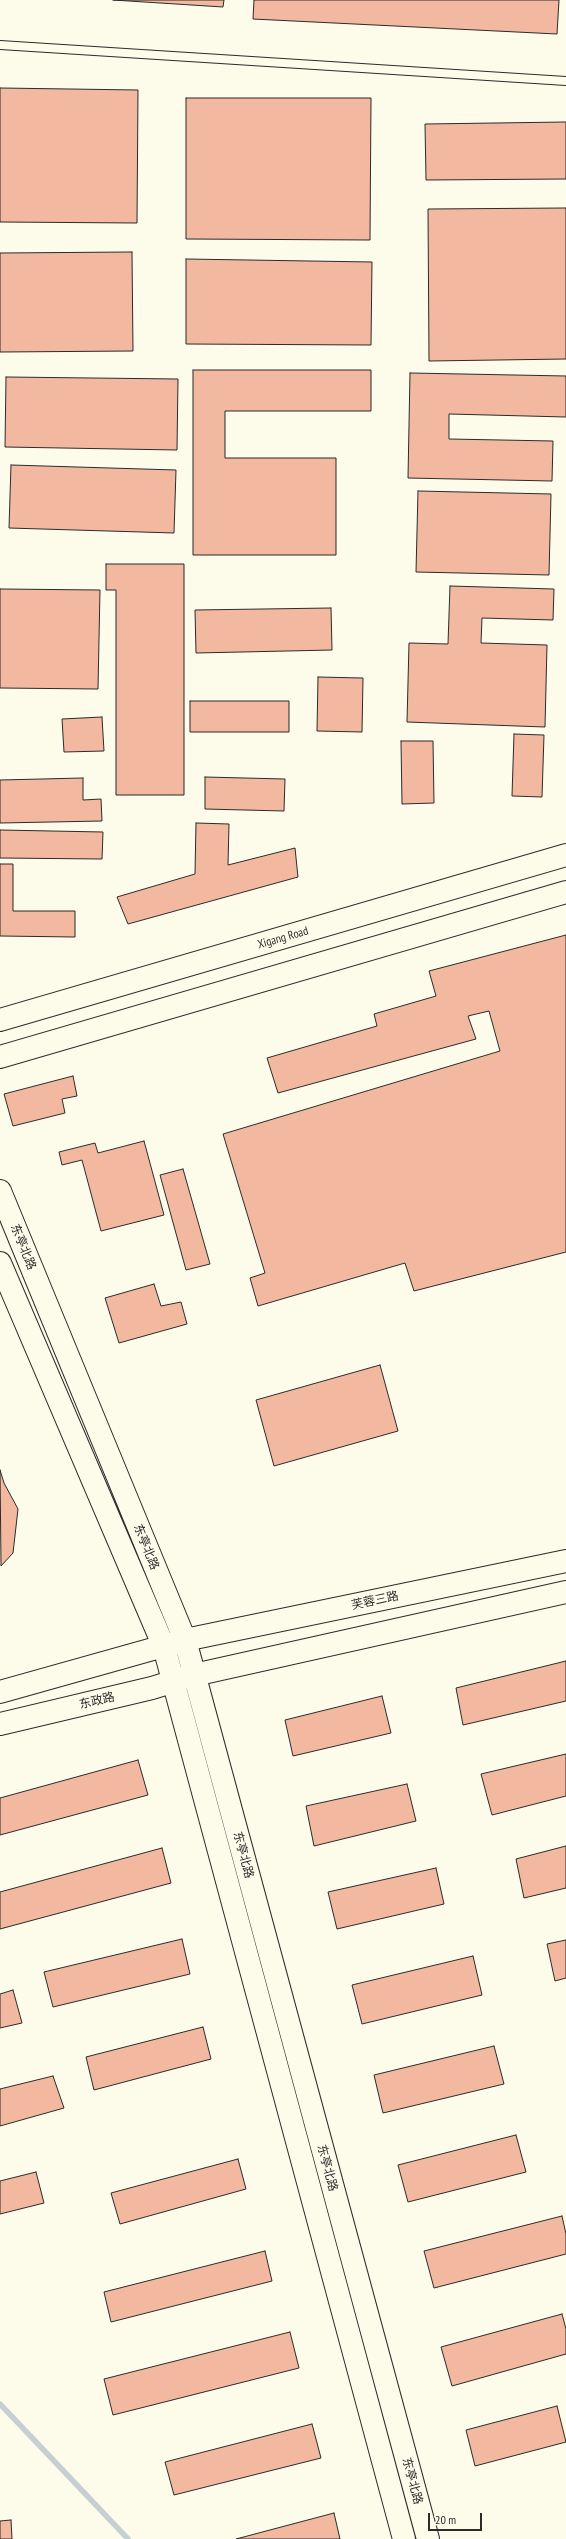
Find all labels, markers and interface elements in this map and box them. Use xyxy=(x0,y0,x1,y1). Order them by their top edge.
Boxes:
street label: Xigang Road xyxy=(256,924,310,952)
street label: 东亭北路 xyxy=(7,1222,39,1272)
street label: 东亭北路 xyxy=(130,1522,162,1572)
street label: 芙蓉三路 xyxy=(350,1589,400,1613)
street label: 东政路 xyxy=(78,1690,116,1712)
street label: 东亭北路 xyxy=(230,1830,256,1880)
street label: 东亭北路 xyxy=(314,2143,340,2193)
street label: 东亭北路 xyxy=(399,2456,425,2506)
scale bar xyxy=(430,2505,484,2531)
text: 20 m xyxy=(435,2512,456,2527)

